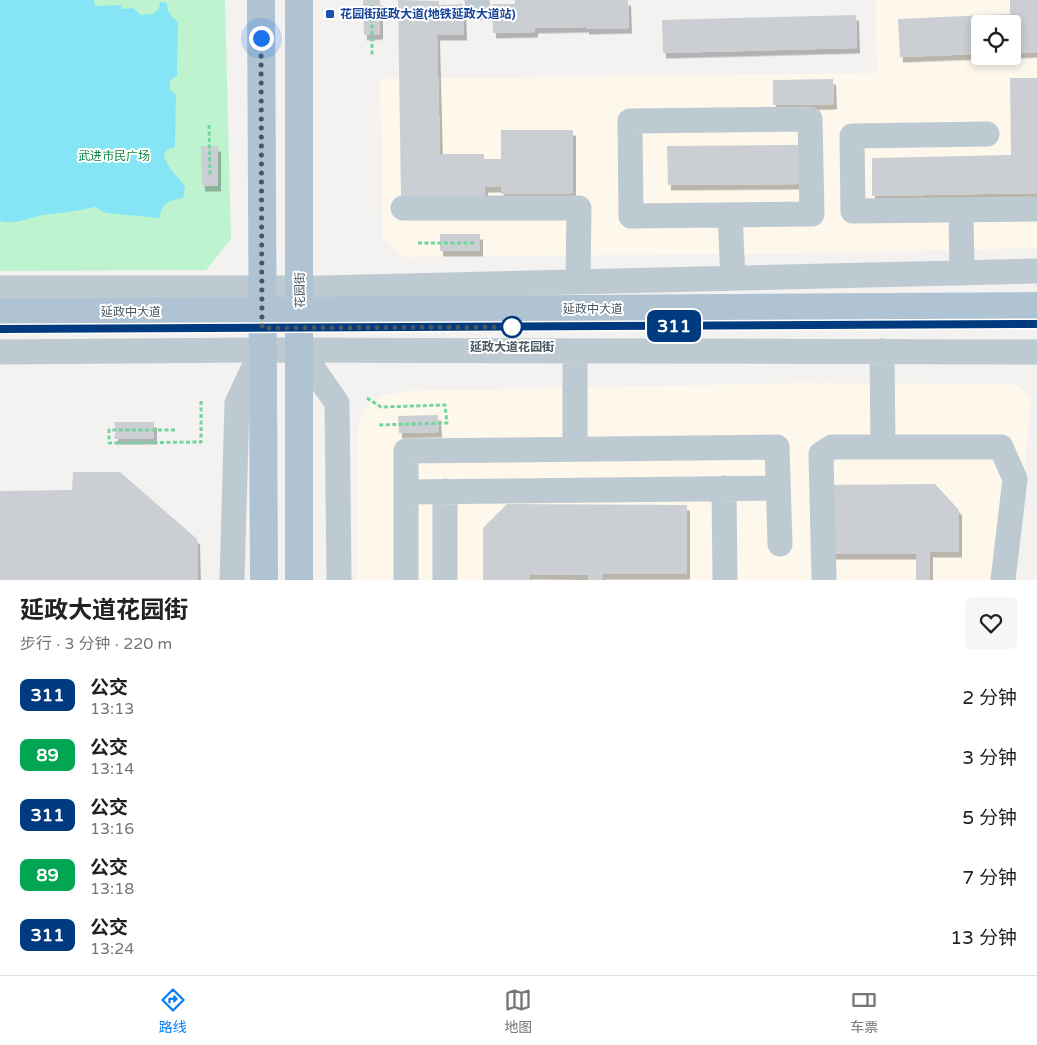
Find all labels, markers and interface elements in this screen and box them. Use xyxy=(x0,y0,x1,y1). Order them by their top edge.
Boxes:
place label: 花园街延政大道(地铁延政大道站) xyxy=(340,7,516,21)
marker: 花园街延政大道(地铁延政大道站) xyxy=(324,8,336,20)
map controls xyxy=(971,15,1021,65)
button: locate xyxy=(971,15,1021,65)
your location xyxy=(249,26,274,51)
park label: 武进市民广场 xyxy=(78,149,150,163)
street label: 花园街 xyxy=(293,272,307,308)
street label: 延政中大道 xyxy=(563,302,623,316)
street label: 延政中大道 xyxy=(101,305,161,319)
line badge: 311 xyxy=(645,310,703,342)
text: 311 xyxy=(657,315,691,337)
marker: 延政大道花园街 xyxy=(501,316,523,338)
place label: 延政大道花园街 xyxy=(470,340,554,354)
text: 延政大道花园街 xyxy=(20,596,188,625)
button: heart xyxy=(965,597,1017,649)
text: 步行 · 3 分钟 · 220 m xyxy=(20,634,172,654)
text: 公交 xyxy=(90,677,128,699)
text: 311 xyxy=(31,684,64,706)
text: 2 分钟 xyxy=(962,687,1017,709)
text: 13:13 xyxy=(90,699,134,719)
text: 公交 xyxy=(90,737,128,759)
text: 89 xyxy=(36,744,59,766)
text: 3 分钟 xyxy=(962,747,1017,769)
text: 13:14 xyxy=(90,759,134,779)
text: 公交 xyxy=(90,797,128,819)
text: 311 xyxy=(31,804,64,826)
text: 5 分钟 xyxy=(962,807,1017,829)
text: 13:16 xyxy=(90,819,134,839)
text: 公交 xyxy=(90,857,128,879)
text: 89 xyxy=(36,864,59,886)
text: 7 分钟 xyxy=(962,867,1017,889)
text: 13:18 xyxy=(90,879,134,899)
text: 公交 xyxy=(90,917,128,939)
text: 311 xyxy=(31,924,64,946)
text: 13 分钟 xyxy=(950,927,1017,949)
text: 13:24 xyxy=(90,939,134,959)
tab: 路线 xyxy=(159,986,187,1036)
tab: 地图 xyxy=(504,986,532,1036)
tab: 车票 xyxy=(850,986,878,1036)

